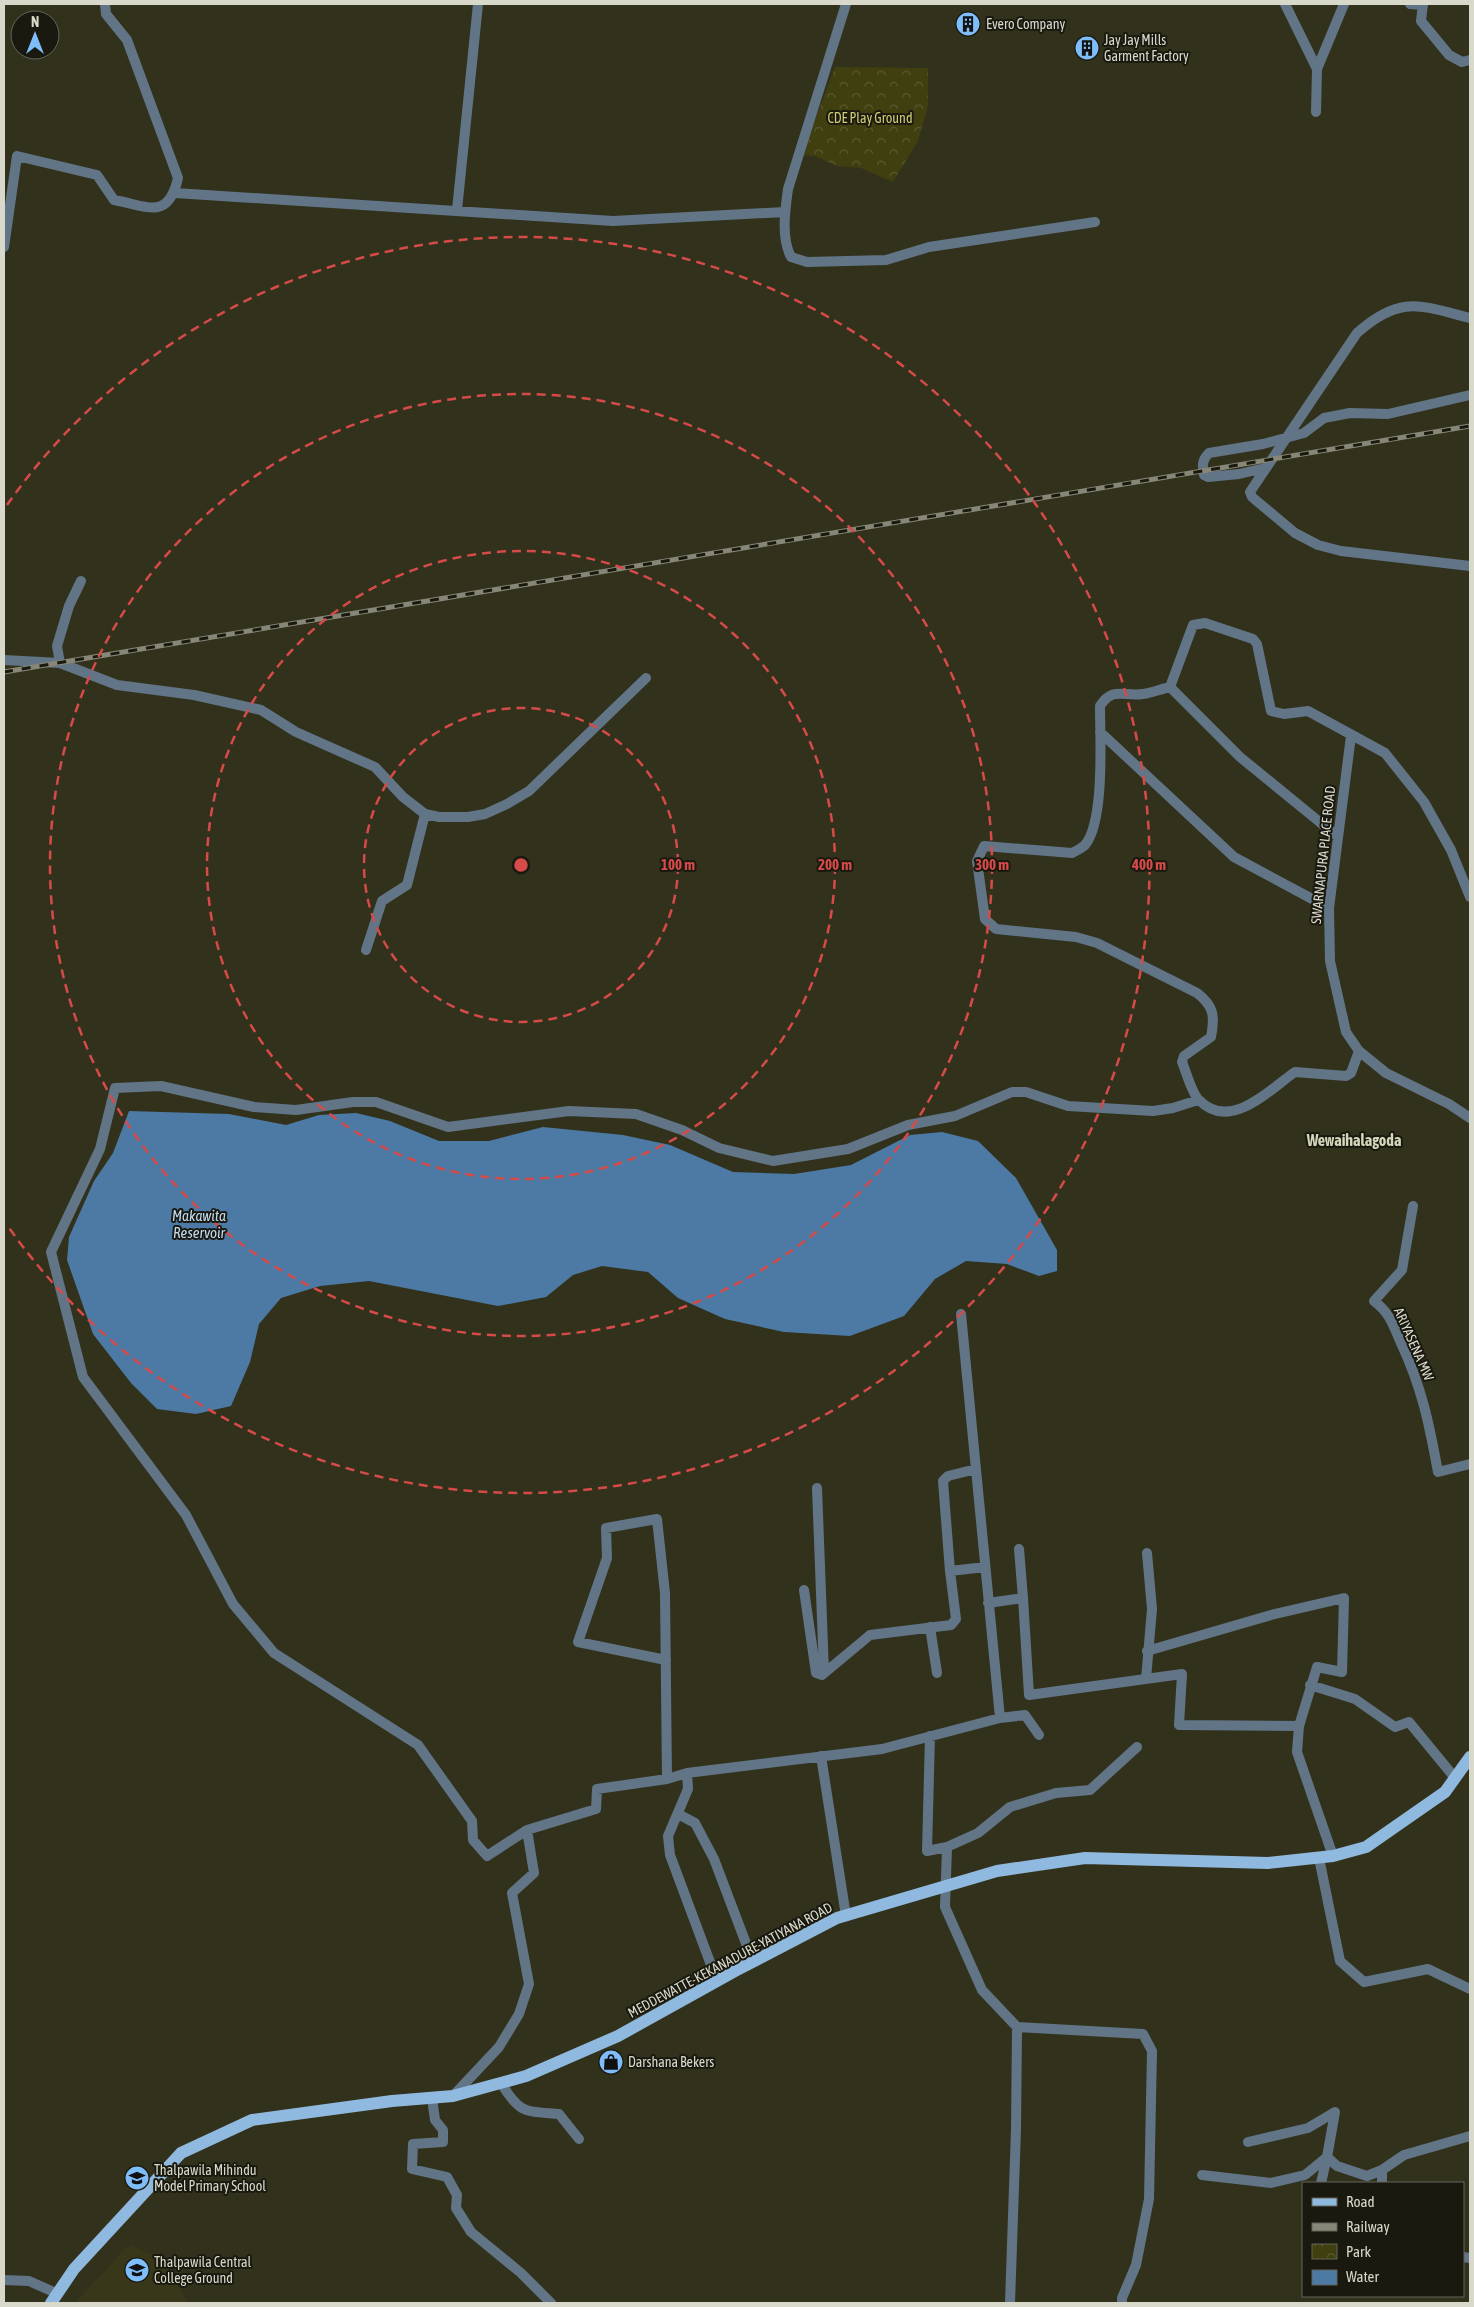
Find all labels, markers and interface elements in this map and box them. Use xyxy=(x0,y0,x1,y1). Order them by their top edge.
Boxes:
north arrow xyxy=(10,10,60,60)
building icon: Evero Company xyxy=(955,11,981,37)
text: N xyxy=(31,14,39,30)
place label: Evero Company xyxy=(986,16,1065,32)
place label: Jay Jay Mills Garment Factory xyxy=(1104,32,1189,64)
building icon: Jay Jay Mills Garment Factory xyxy=(1074,35,1100,61)
park label: CDE Play Ground xyxy=(827,110,913,126)
street label: SWARNAPURA PLACE ROAD xyxy=(1308,785,1338,925)
centre of rings xyxy=(512,856,530,874)
text: 100 m xyxy=(661,856,695,873)
text: 200 m xyxy=(818,856,852,873)
text: 300 m xyxy=(975,856,1009,873)
text: 400 m xyxy=(1131,856,1166,873)
district label: Wewaihalagoda xyxy=(1306,1131,1401,1149)
water label: Makawita Reservoir xyxy=(172,1207,226,1241)
street label: ARIYASENA MW xyxy=(1391,1305,1438,1384)
street label: MEDDEWATTE-KEKANADURE-YATIYANA ROAD xyxy=(625,1899,835,2021)
shop icon: Darshana Bekers xyxy=(598,2049,624,2075)
place label: Darshana Bekers xyxy=(628,2054,714,2070)
place label: Thalpawila Mihindu Model Primary School xyxy=(154,2162,266,2194)
school or university icon: Thalpawila Mihindu Model Primary School xyxy=(124,2165,150,2191)
legend xyxy=(1302,2182,1464,2297)
text: Road xyxy=(1346,2193,1375,2210)
text: Railway xyxy=(1346,2218,1390,2235)
text: Park xyxy=(1346,2243,1371,2260)
place label: Thalpawila Central College Ground xyxy=(154,2254,252,2286)
school or university icon: Thalpawila Central College Ground xyxy=(124,2257,150,2283)
text: Water xyxy=(1346,2268,1379,2285)

